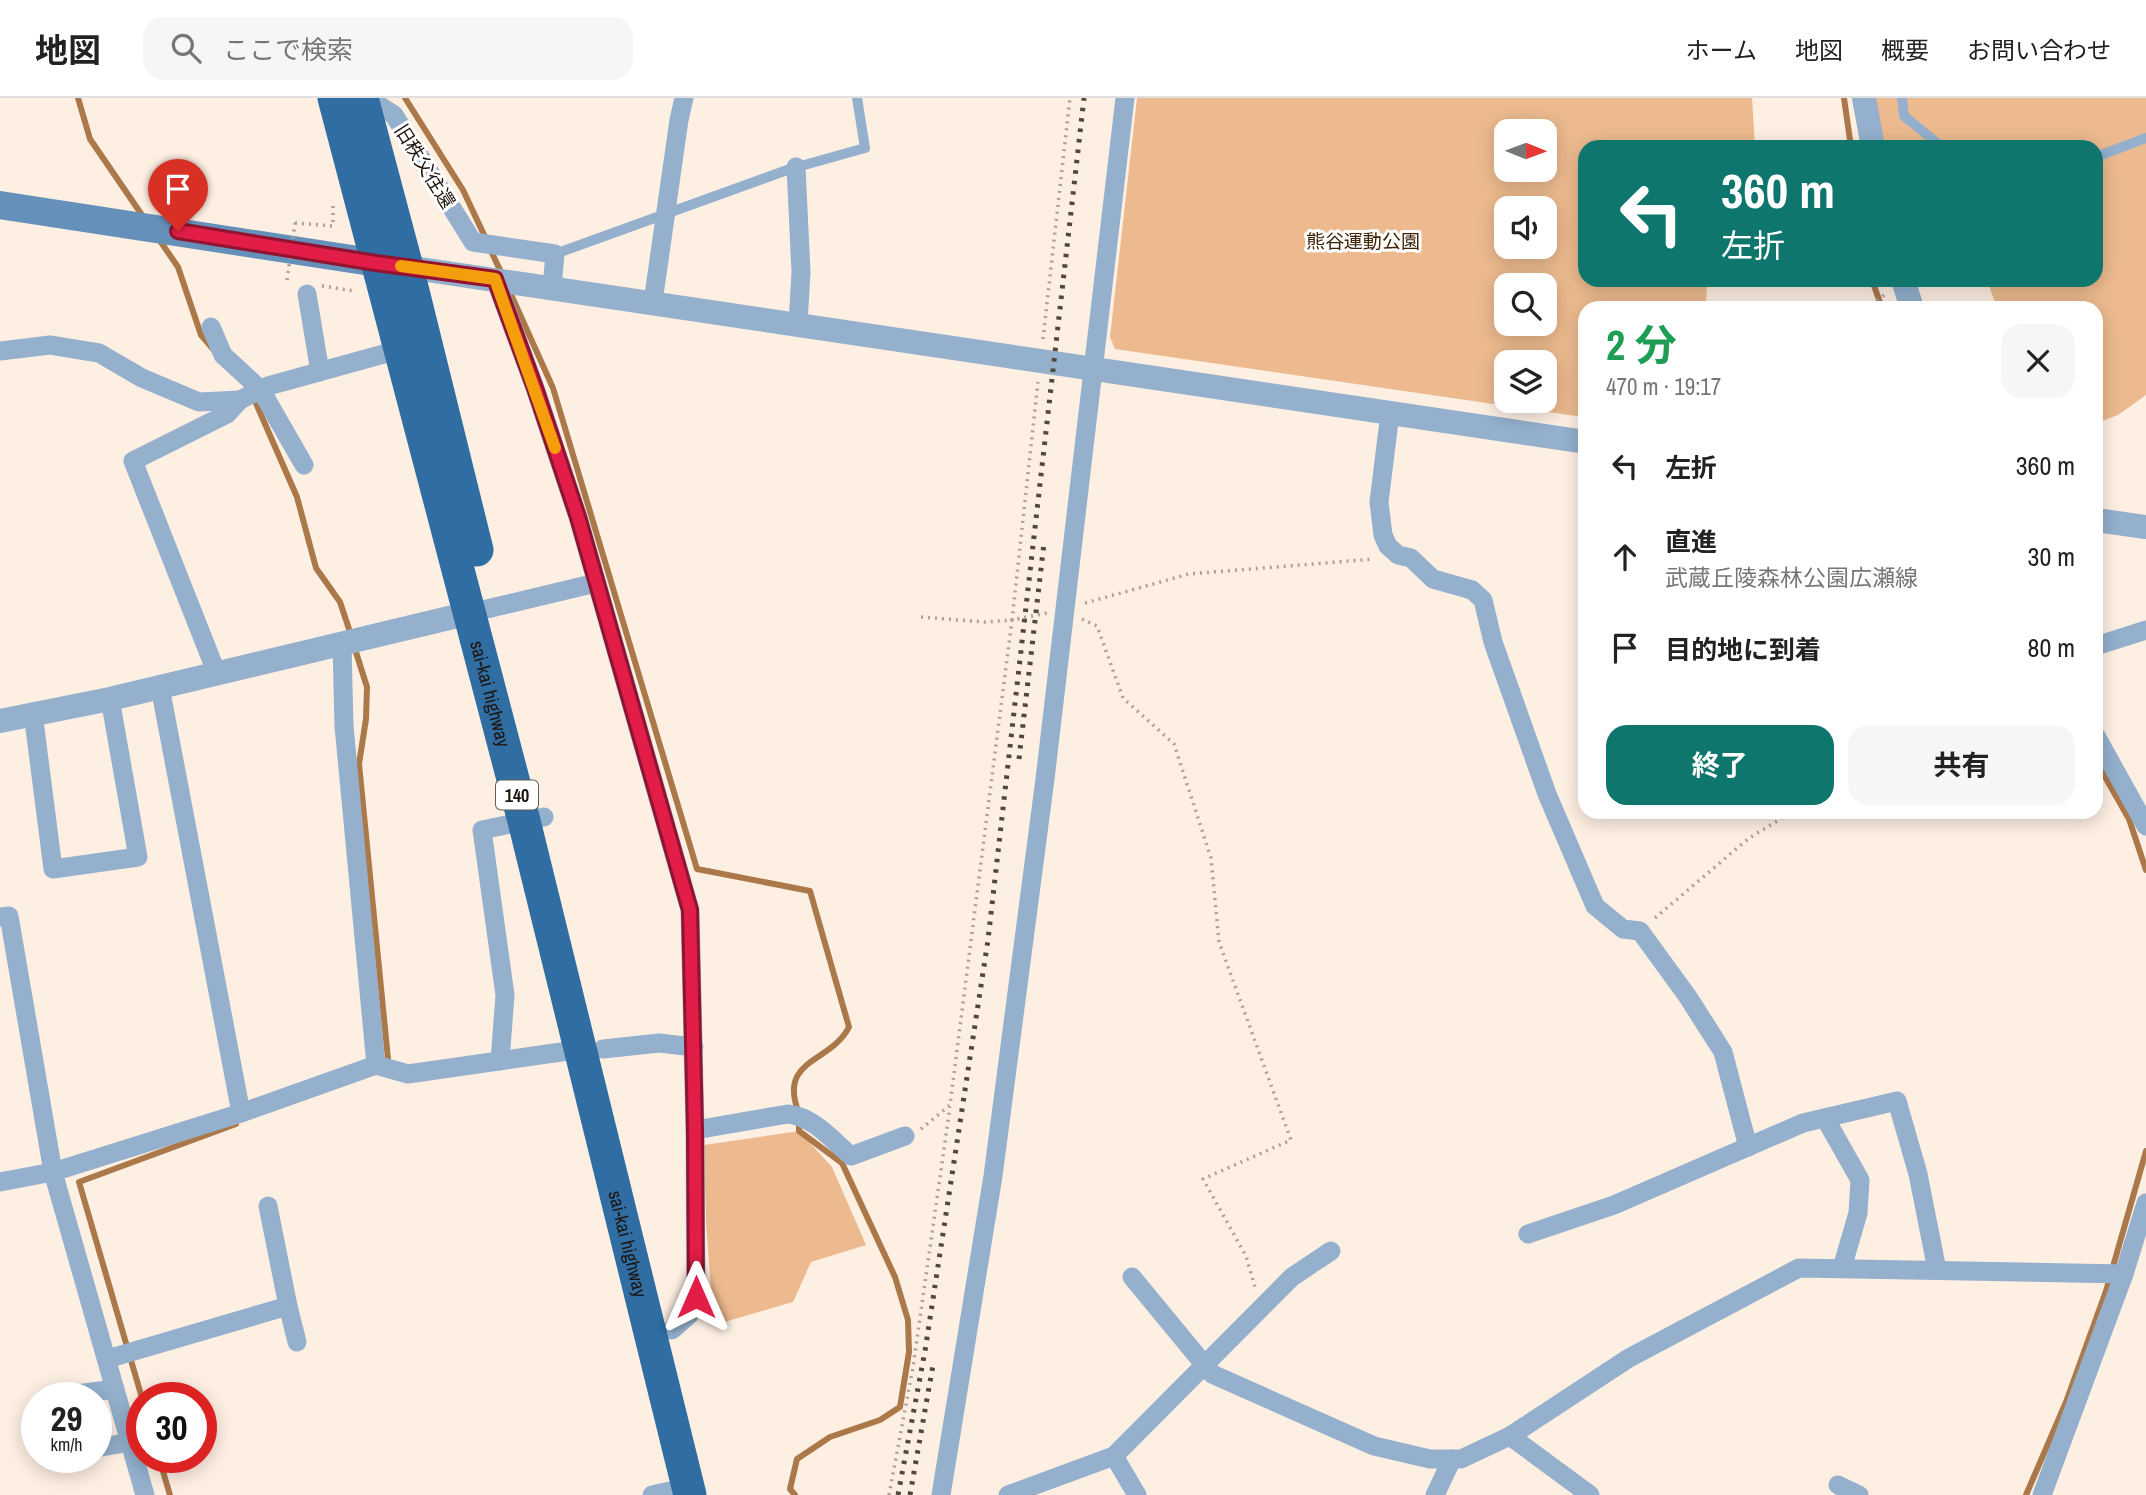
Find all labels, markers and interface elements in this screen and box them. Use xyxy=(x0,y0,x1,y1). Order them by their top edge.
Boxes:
search box xyxy=(143,17,633,80)
text: 地図 xyxy=(35,28,101,72)
icon: search xyxy=(167,29,205,67)
text: ここで検索 xyxy=(223,32,353,67)
text: ホーム xyxy=(1686,34,1757,66)
text: 地図 xyxy=(1795,34,1843,66)
text: 概要 xyxy=(1881,34,1929,66)
text: お問い合わせ xyxy=(1967,34,2111,66)
street label: 旧秩父往還 xyxy=(389,119,461,213)
north arrow xyxy=(1494,119,1558,182)
map controls xyxy=(1494,119,1557,413)
text: 360 m xyxy=(1721,157,1835,223)
pin xyxy=(148,159,208,231)
icon: left xyxy=(1606,168,1697,259)
icon: arrive xyxy=(159,170,197,208)
button: sound xyxy=(1494,196,1557,259)
text: 左折 xyxy=(1721,224,1785,267)
park label: 熊谷運動公園 xyxy=(1306,228,1420,254)
button: search xyxy=(1494,273,1557,336)
text: 2 分 xyxy=(1606,317,1677,373)
button: close xyxy=(2001,324,2075,398)
button: layers xyxy=(1494,350,1557,413)
text: 470 m · 19:17 xyxy=(1606,371,1721,402)
icon: left xyxy=(1606,447,1644,485)
text: 360 m xyxy=(2016,448,2075,483)
text: 左折 xyxy=(1665,450,1717,485)
text: 直進 xyxy=(1665,524,1717,559)
icon: ahead xyxy=(1606,538,1644,576)
text: 30 m xyxy=(2028,539,2075,574)
text: 武蔵丘陵森林公園広瀬線 xyxy=(1665,562,1918,593)
icon: arrive xyxy=(1606,629,1644,667)
text: 80 m xyxy=(2028,630,2075,665)
text: 目的地に到着 xyxy=(1665,632,1821,667)
street label: sai-kai highway xyxy=(464,638,517,750)
button: 終了 xyxy=(1606,725,1834,805)
button: 共有 xyxy=(1848,725,2075,805)
road number: 140 xyxy=(496,780,538,810)
street label: sai-kai highway xyxy=(602,1188,654,1300)
position arrow xyxy=(659,1260,733,1334)
speed limit sign: 30 xyxy=(126,1382,217,1473)
text: 29 xyxy=(51,1395,82,1442)
text: km/h xyxy=(51,1432,83,1457)

